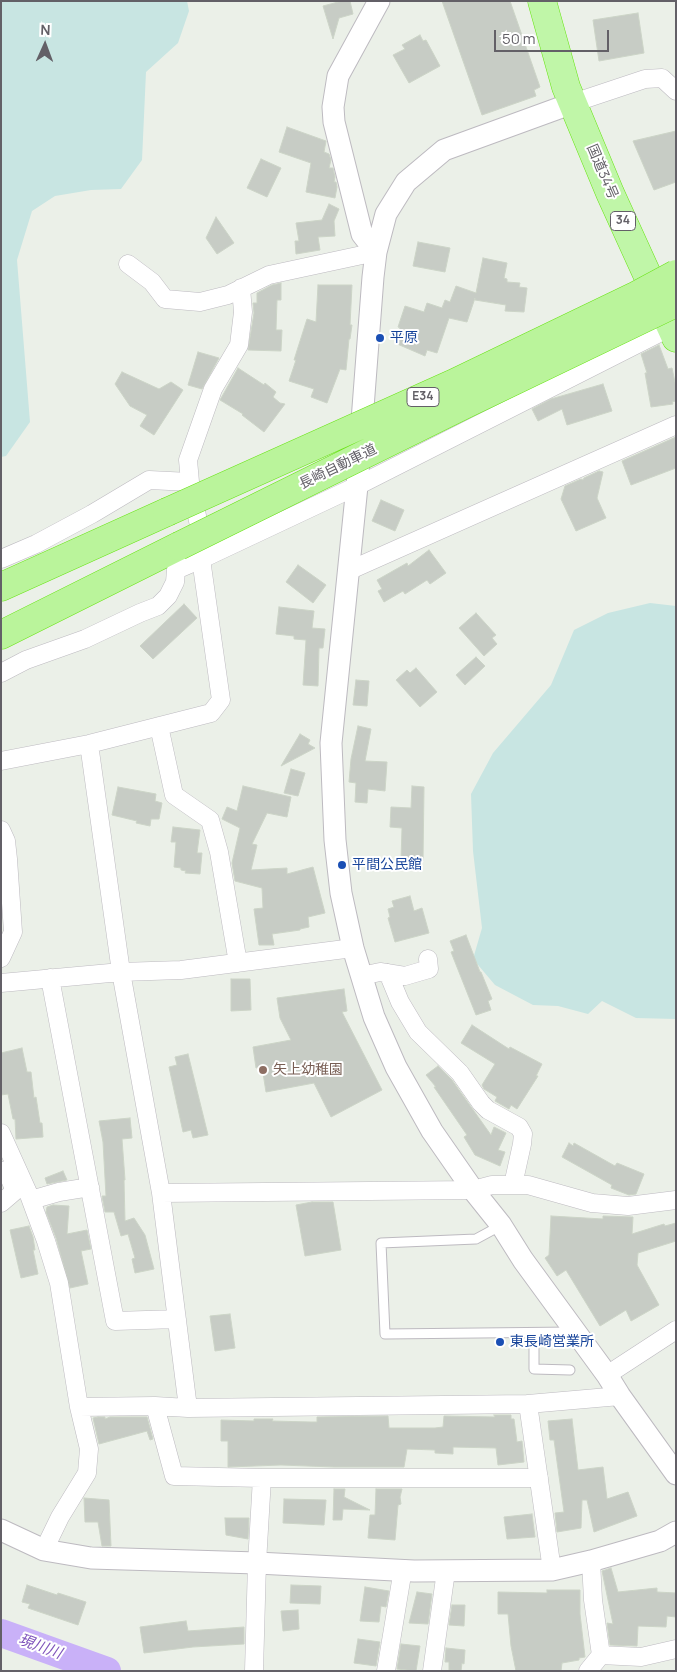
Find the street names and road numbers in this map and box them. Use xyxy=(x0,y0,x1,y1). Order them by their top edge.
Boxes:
street label: 国道34号 xyxy=(583,142,621,202)
road number: 34 xyxy=(610,212,636,230)
road number: E34 xyxy=(407,388,439,407)
street label: 長崎自動車道 xyxy=(297,441,379,493)

